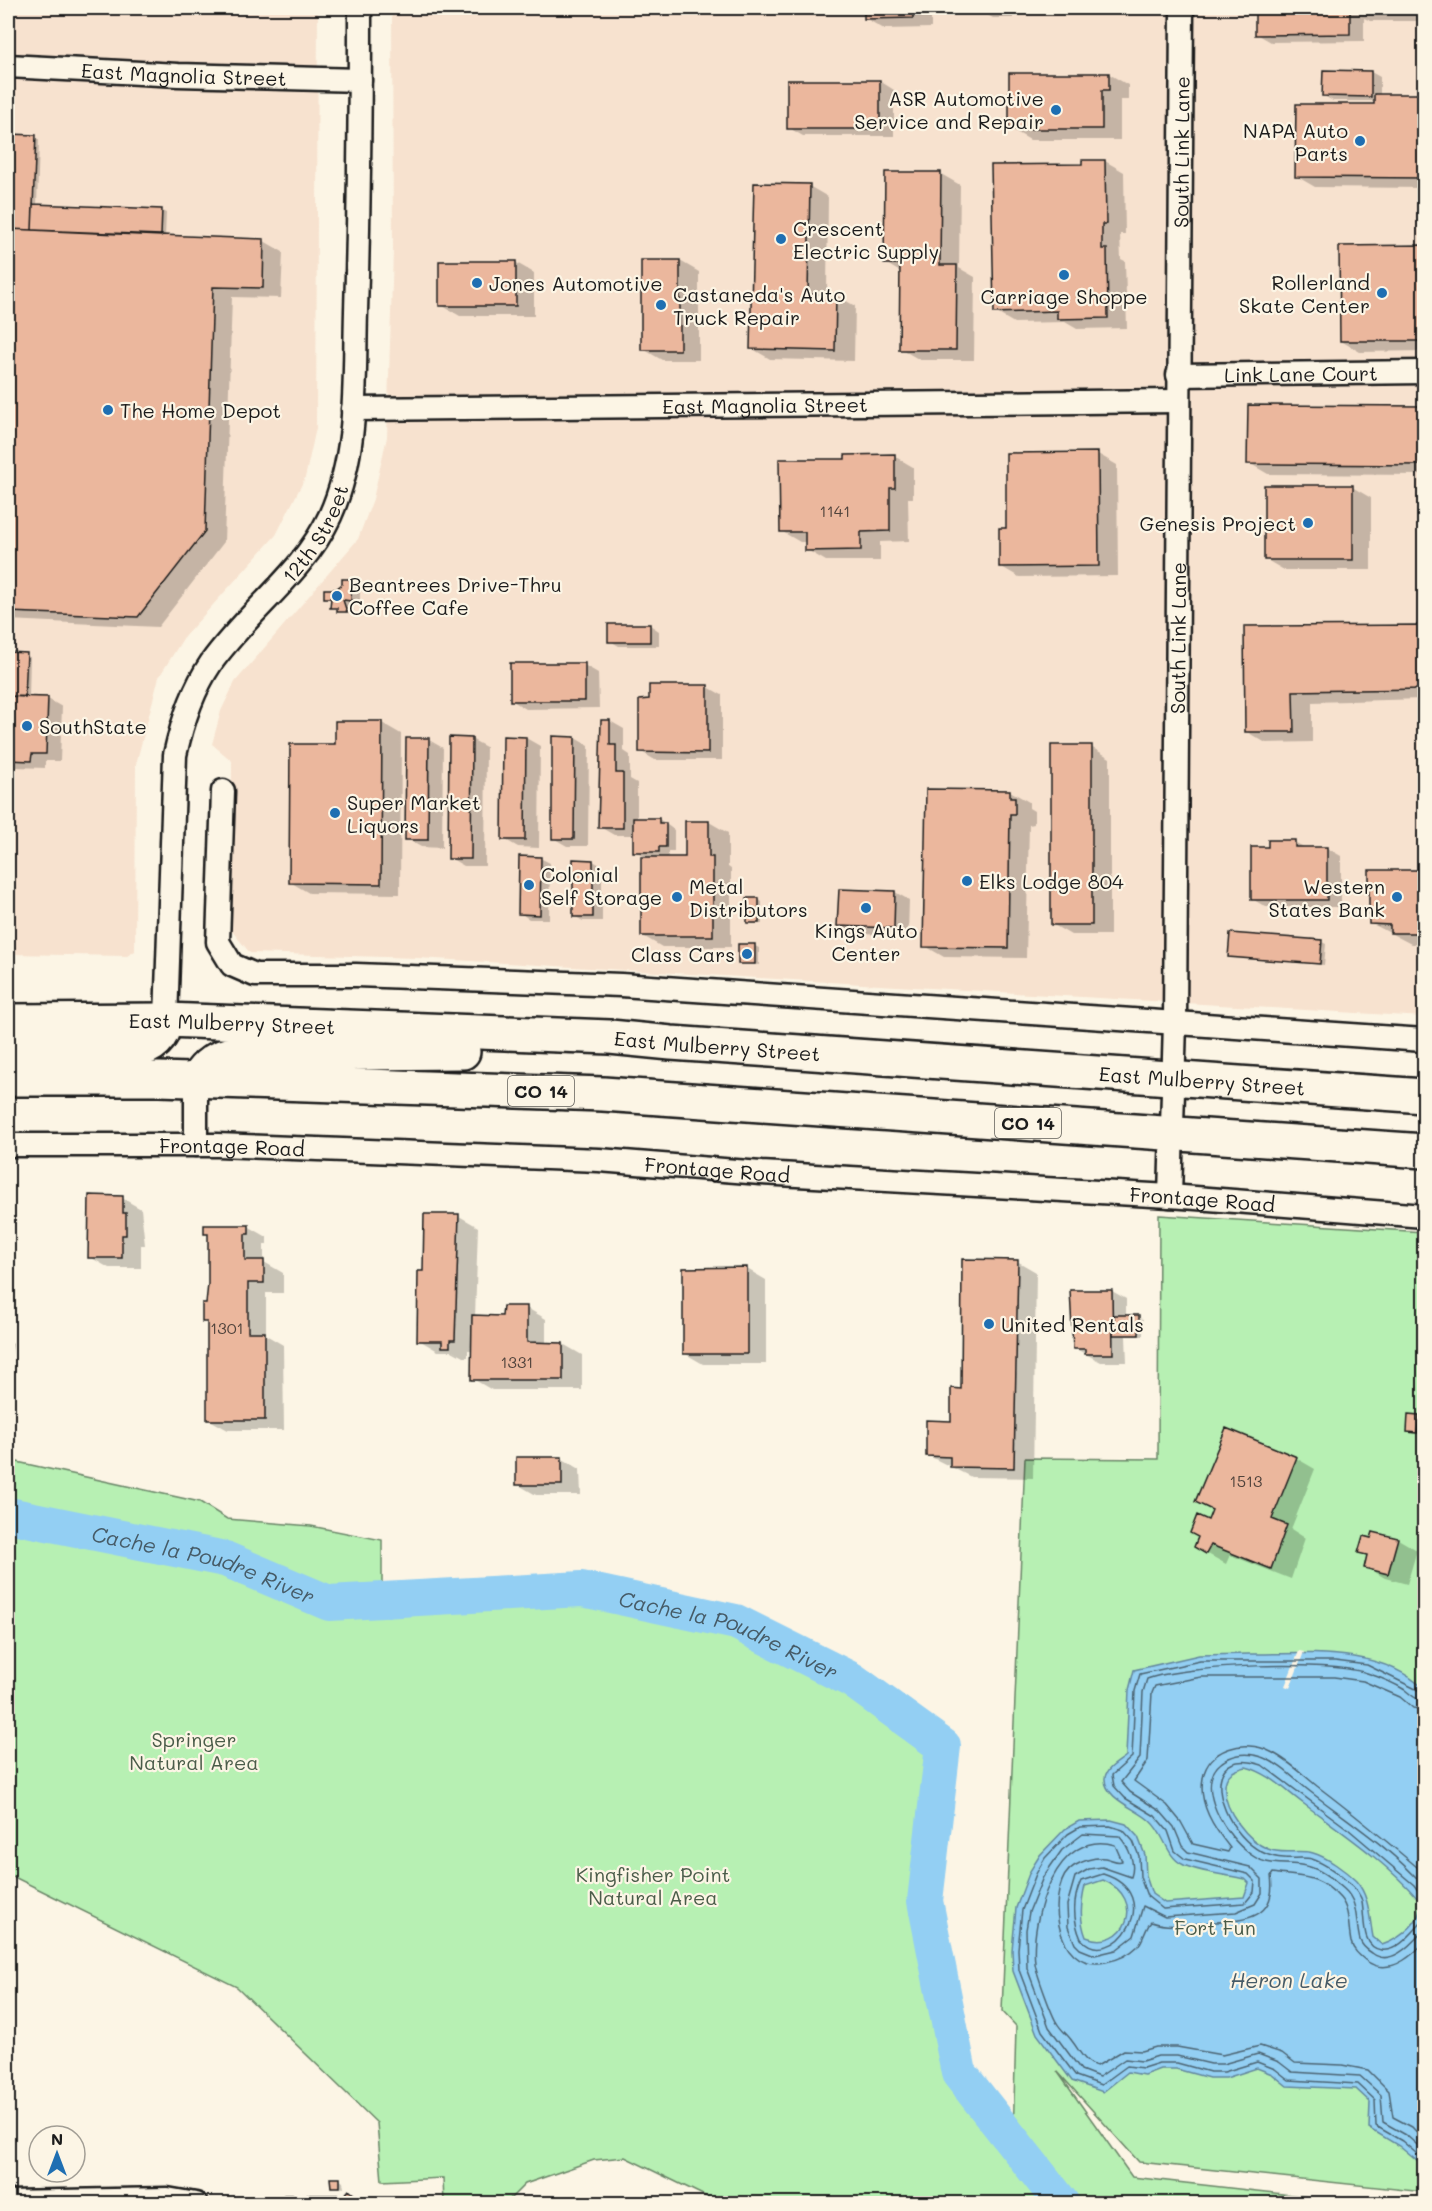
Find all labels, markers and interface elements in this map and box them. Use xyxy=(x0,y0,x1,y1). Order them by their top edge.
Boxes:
street label: East Magnolia Street xyxy=(80,57,287,91)
street label: South Link Lane xyxy=(1167,76,1195,228)
place label: ASR Automotive Service and Repair xyxy=(854,85,1044,134)
marker: ASR Automotive Service and Repair xyxy=(1049,103,1063,117)
place label: NAPA Auto Parts xyxy=(1243,117,1348,166)
marker: NAPA Auto Parts xyxy=(1353,134,1367,148)
place label: Crescent Electric Supply xyxy=(793,215,939,264)
marker: Crescent Electric Supply xyxy=(774,232,788,246)
marker: Carriage Shoppe xyxy=(1057,268,1071,282)
place label: Rollerland Skate Center xyxy=(1239,269,1370,318)
place label: Jones Automotive xyxy=(489,270,663,296)
marker: Jones Automotive xyxy=(470,276,484,290)
place label: Castaneda's Auto Truck Repair xyxy=(673,281,845,330)
place label: Carriage Shoppe xyxy=(980,283,1148,309)
marker: Rollerland Skate Center xyxy=(1375,286,1389,300)
marker: Castaneda's Auto Truck Repair xyxy=(654,298,668,312)
street label: Link Lane Court xyxy=(1224,360,1378,387)
street label: East Magnolia Street xyxy=(662,391,868,419)
place label: The Home Depot xyxy=(120,397,281,423)
marker: The Home Depot xyxy=(101,403,115,417)
street label: 12th Street xyxy=(276,481,354,588)
house number: 1141 xyxy=(820,500,850,521)
place label: Genesis Project xyxy=(1140,510,1296,536)
marker: Genesis Project xyxy=(1301,516,1315,530)
street label: South Link Lane xyxy=(1164,562,1191,714)
place label: Beantrees Drive-Thru Coffee Cafe xyxy=(349,571,562,620)
marker: Beantrees Drive-Thru Coffee Cafe xyxy=(330,589,344,603)
place label: SouthState xyxy=(39,713,147,739)
marker: SouthState xyxy=(20,719,34,733)
place label: Super Market Liquors xyxy=(347,789,481,838)
marker: Super Market Liquors xyxy=(328,806,342,820)
place label: Colonial Self Storage xyxy=(541,861,662,910)
place label: Elks Lodge 804 xyxy=(979,868,1124,894)
place label: Metal Distributors xyxy=(689,873,808,922)
place label: Western States Bank xyxy=(1269,873,1385,922)
marker: Elks Lodge 804 xyxy=(960,874,974,888)
marker: Colonial Self Storage xyxy=(522,878,536,892)
marker: Metal Distributors xyxy=(670,890,684,904)
marker: Western States Bank xyxy=(1390,890,1404,904)
marker: Kings Auto Center xyxy=(859,901,873,915)
place label: Kings Auto Center xyxy=(815,917,917,966)
place label: Class Cars xyxy=(631,941,735,967)
marker: Class Cars xyxy=(740,947,754,961)
street label: East Mulberry Street xyxy=(129,1007,336,1039)
street label: East Mulberry Street xyxy=(613,1024,821,1066)
street label: East Mulberry Street xyxy=(1098,1060,1306,1101)
road number: CO 14 xyxy=(508,1076,574,1106)
road number: CO 14 xyxy=(995,1108,1061,1138)
street label: Frontage Road xyxy=(159,1132,305,1161)
street label: Frontage Road xyxy=(644,1151,791,1188)
street label: Frontage Road xyxy=(1129,1181,1276,1217)
place label: United Rentals xyxy=(1001,1311,1144,1337)
house number: 1301 xyxy=(210,1317,244,1338)
marker: United Rentals xyxy=(982,1317,996,1331)
house number: 1331 xyxy=(500,1351,534,1372)
house number: 1513 xyxy=(1229,1470,1263,1491)
water label: Cache la Poudre River xyxy=(90,1519,319,1609)
water label: Cache la Poudre River xyxy=(617,1584,843,1685)
park label: Springer Natural Area xyxy=(129,1726,259,1775)
park label: Kingfisher Point Natural Area xyxy=(576,1861,730,1910)
park label: Fort Fun xyxy=(1174,1914,1256,1940)
water label: Heron Lake xyxy=(1230,1966,1348,1993)
north arrow xyxy=(27,2124,87,2184)
text: N xyxy=(51,2128,63,2149)

